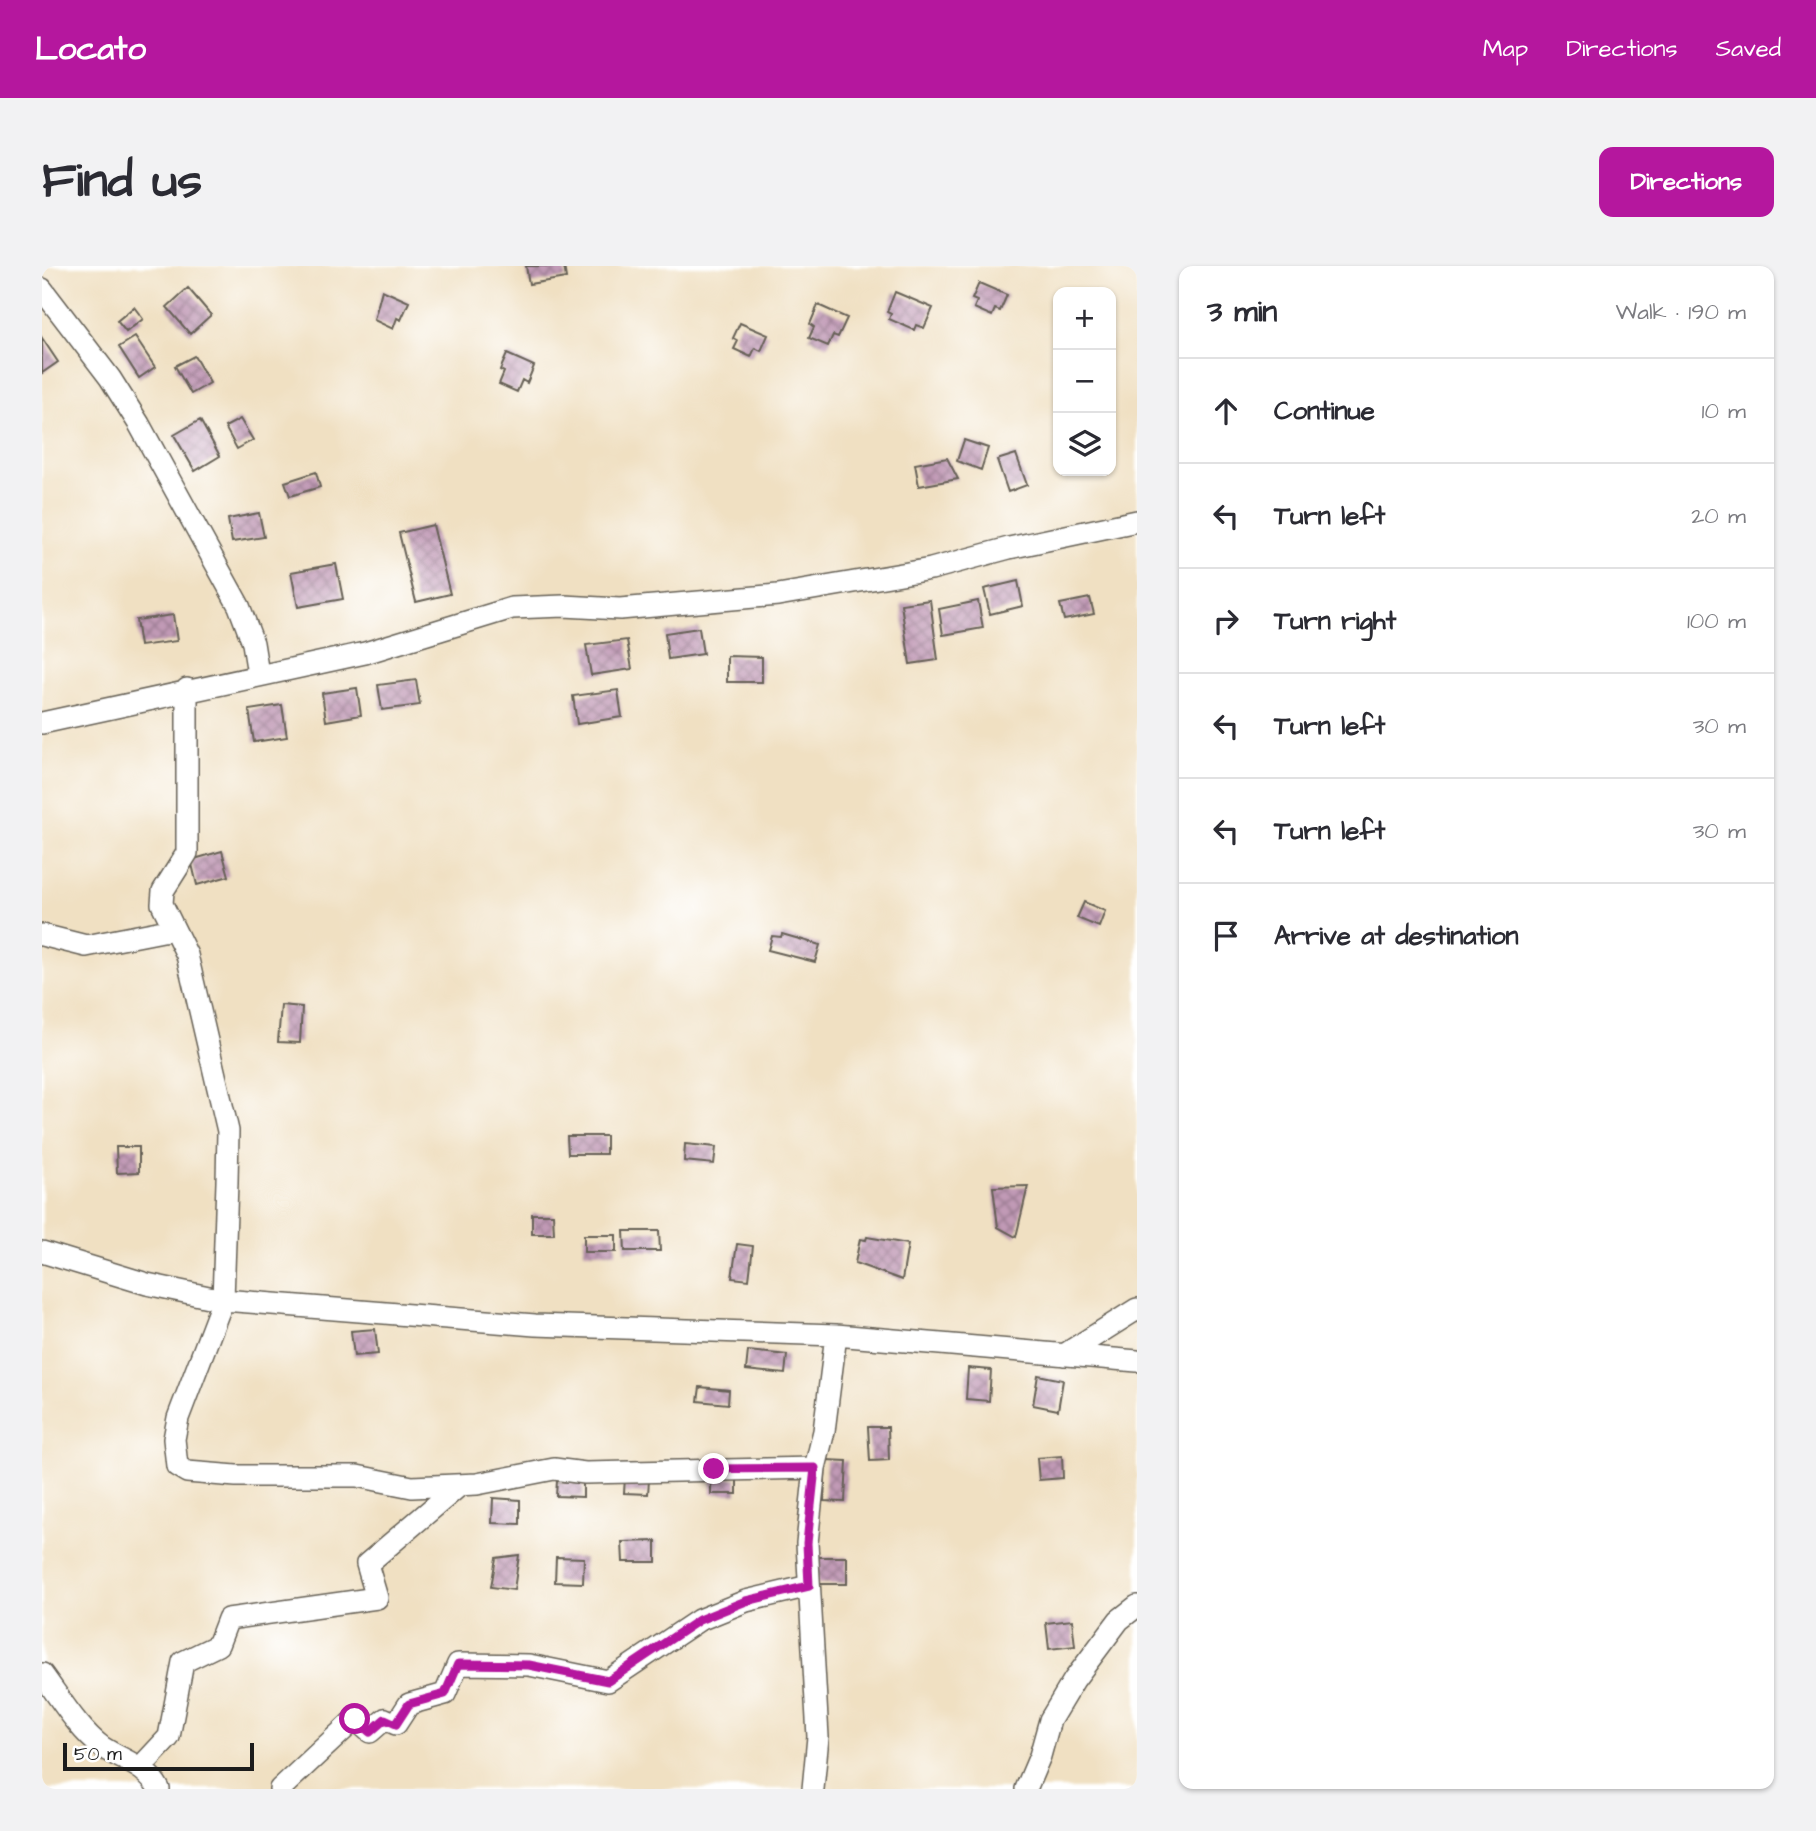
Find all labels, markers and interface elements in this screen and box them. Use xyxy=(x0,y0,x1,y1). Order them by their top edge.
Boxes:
text: Locato xyxy=(35,26,146,72)
text: Map xyxy=(1483,32,1528,66)
text: Directions xyxy=(1566,32,1678,66)
text: Saved xyxy=(1716,32,1781,66)
button: Directions xyxy=(1599,147,1774,217)
text: Find us xyxy=(42,148,202,216)
map controls xyxy=(1053,287,1116,476)
button: + xyxy=(1053,287,1116,350)
text: 3 min xyxy=(1207,291,1277,333)
text: Walk · 190 m xyxy=(1616,296,1746,328)
button: − xyxy=(1053,350,1116,413)
icon: ahead xyxy=(1207,392,1245,430)
text: Continue xyxy=(1274,393,1375,429)
text: 10 m xyxy=(1701,395,1746,427)
button: layers xyxy=(1053,413,1116,476)
icon: left xyxy=(1207,497,1245,535)
text: Turn left xyxy=(1274,498,1385,534)
text: 20 m xyxy=(1691,500,1746,532)
icon: right xyxy=(1207,602,1245,640)
text: Turn right xyxy=(1274,603,1396,639)
text: 100 m xyxy=(1687,605,1746,637)
icon: left xyxy=(1207,707,1245,745)
text: Turn left xyxy=(1274,708,1385,744)
text: 30 m xyxy=(1693,710,1746,742)
icon: left xyxy=(1207,812,1245,850)
text: Turn left xyxy=(1274,813,1385,849)
text: 30 m xyxy=(1693,815,1746,847)
icon: arrive xyxy=(1207,917,1245,955)
text: Arrive at destination xyxy=(1274,918,1519,954)
route end xyxy=(698,1453,729,1484)
route start xyxy=(339,1703,370,1734)
scale bar xyxy=(63,1740,254,1772)
text: 50 m xyxy=(74,1741,122,1768)

